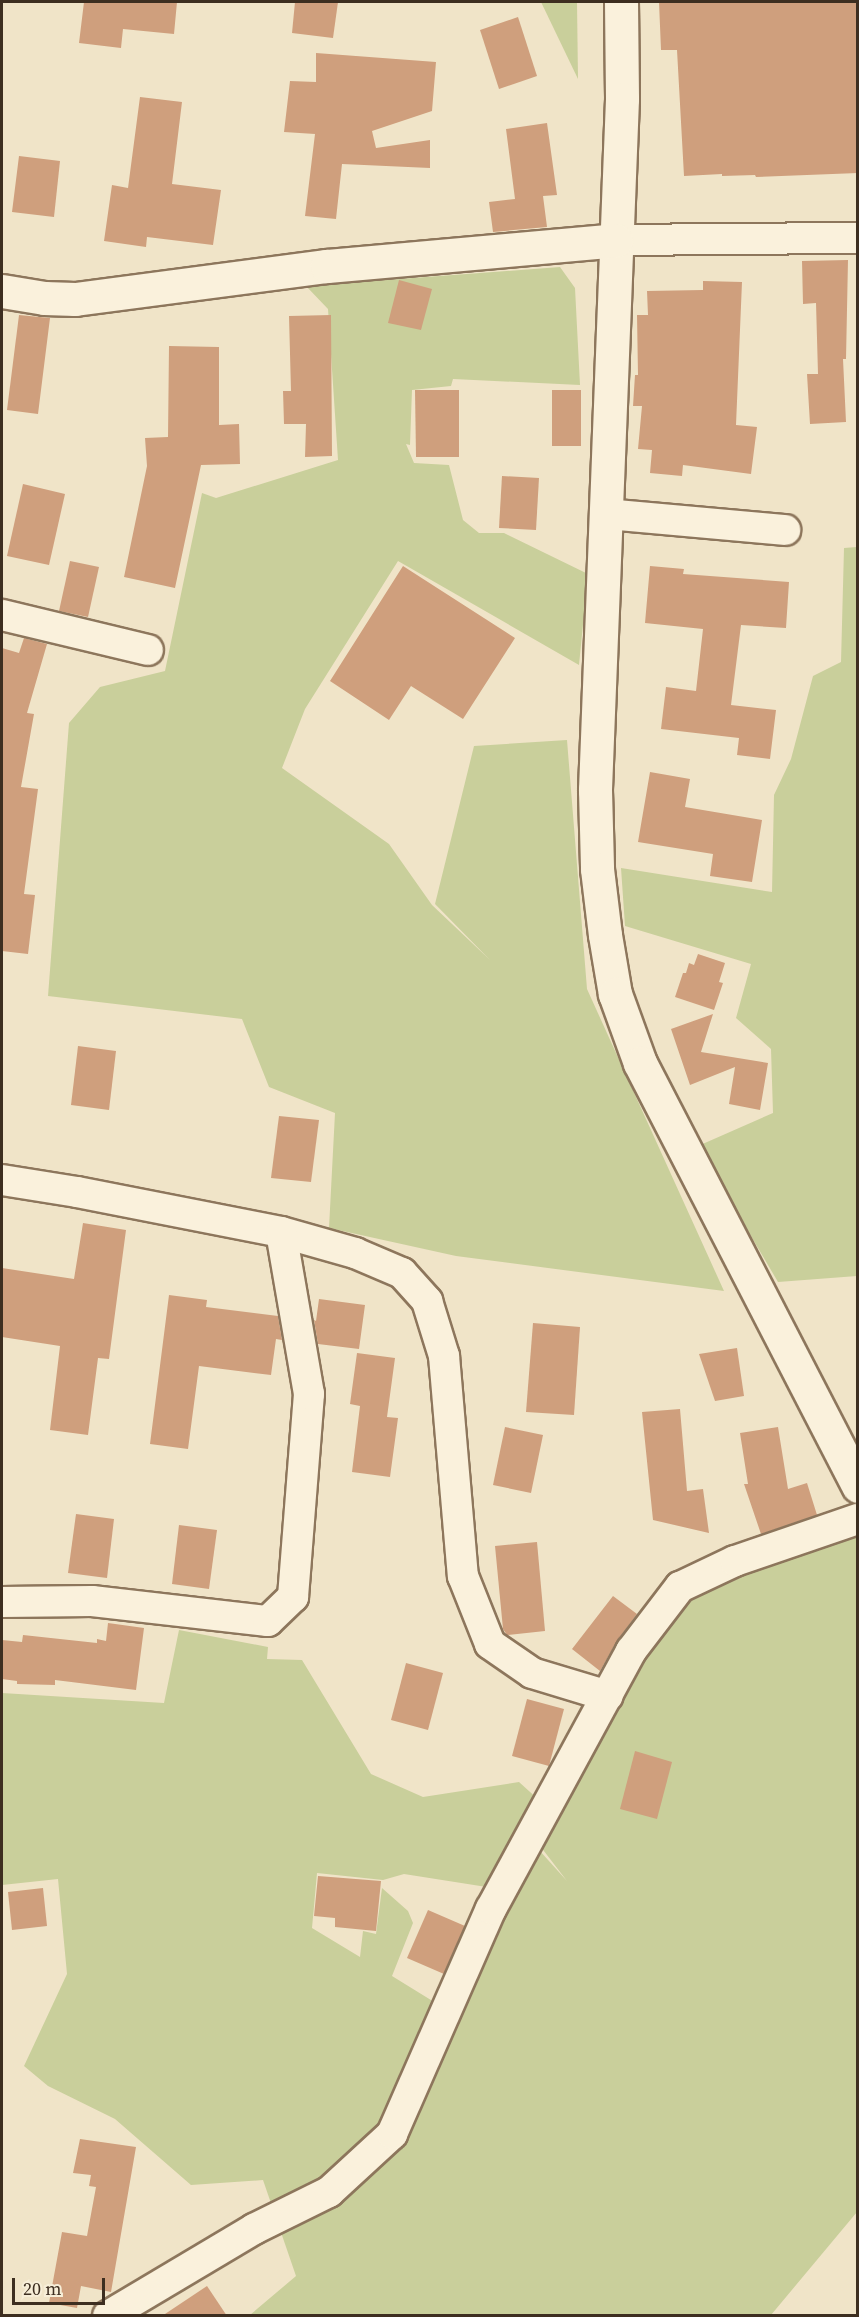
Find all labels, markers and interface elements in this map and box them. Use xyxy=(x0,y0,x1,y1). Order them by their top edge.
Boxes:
scale bar xyxy=(15,2266,108,2304)
text: 20 m xyxy=(23,2276,61,2301)

